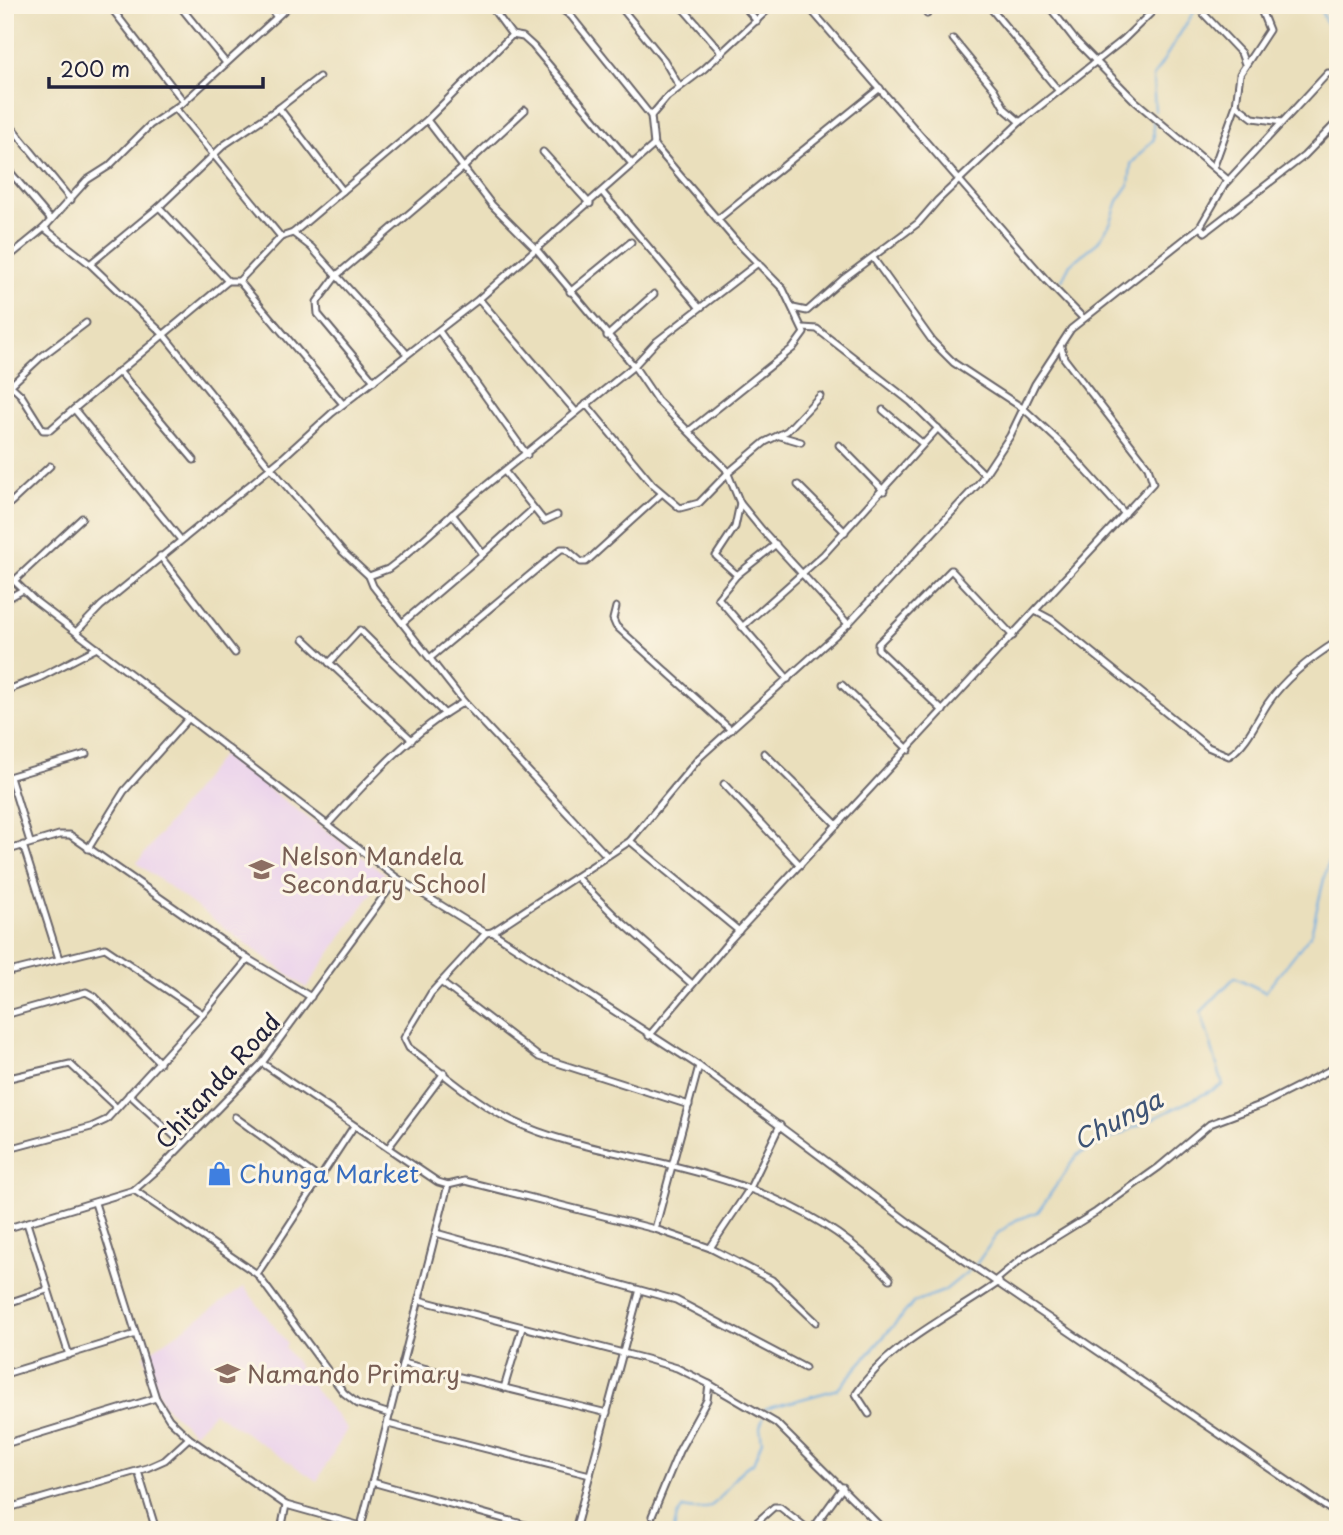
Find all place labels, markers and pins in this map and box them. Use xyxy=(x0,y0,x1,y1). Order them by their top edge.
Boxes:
place label: Nelson Mandela Secondary School xyxy=(281,837,487,901)
school or university icon: Nelson Mandela Secondary School xyxy=(247,855,275,883)
place label: Chunga Market xyxy=(239,1155,419,1191)
shop icon: Chunga Market xyxy=(205,1159,233,1187)
place label: Namando Primary xyxy=(247,1355,460,1391)
school or university icon: Namando Primary xyxy=(213,1359,241,1387)

